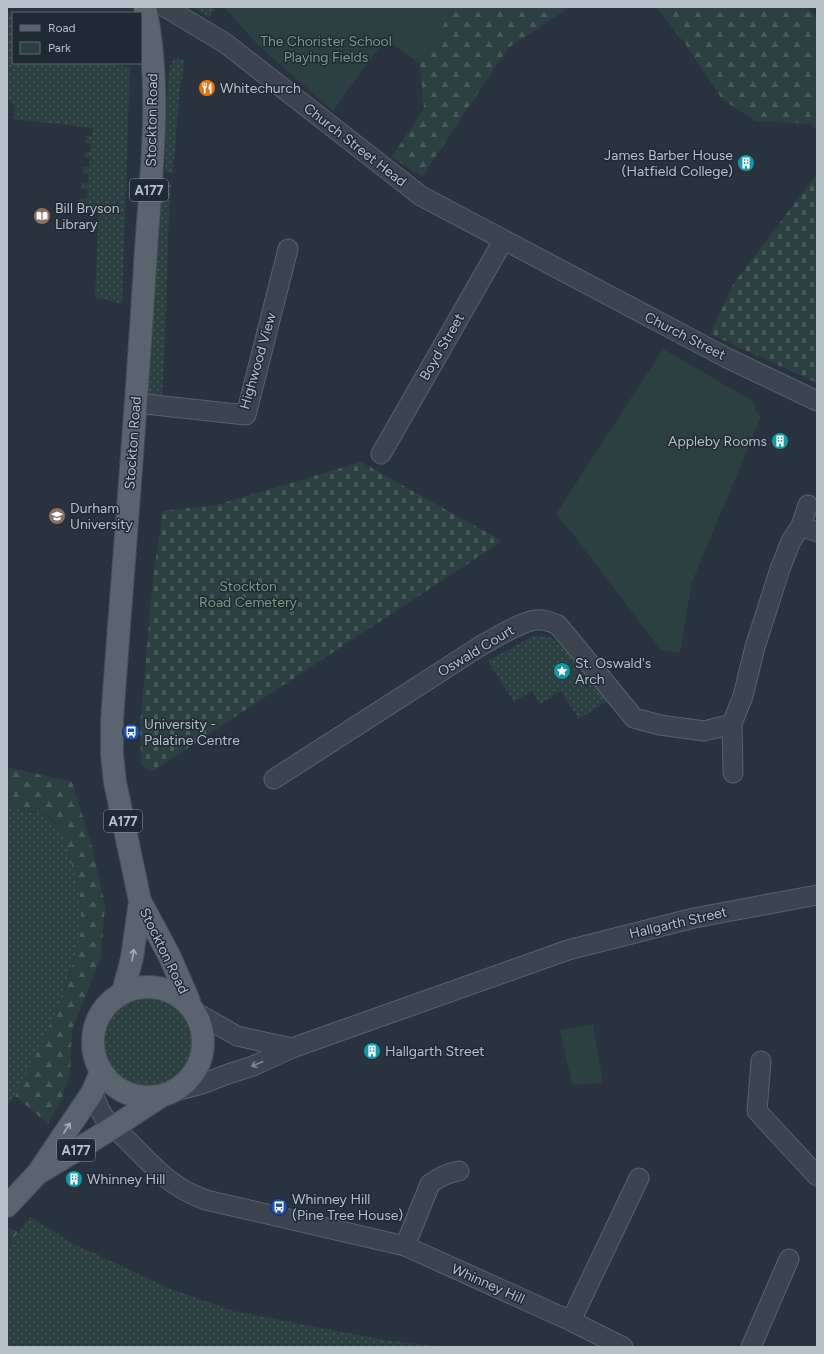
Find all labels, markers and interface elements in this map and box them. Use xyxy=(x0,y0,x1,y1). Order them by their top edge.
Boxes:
legend xyxy=(12,12,142,64)
text: Road xyxy=(48,21,76,35)
park label: The Chorister School Playing Fields xyxy=(260,33,392,66)
text: Park xyxy=(48,41,71,55)
street label: Stockton Road xyxy=(143,73,161,167)
restaurant icon: Whitechurch xyxy=(197,78,217,98)
place label: Whitechurch xyxy=(220,80,301,97)
street label: Church Street Head xyxy=(300,100,410,190)
place label: James Barber House (Hatfield College) xyxy=(604,147,733,180)
building icon: James Barber House (Hatfield College) xyxy=(736,153,756,173)
road number: A177 xyxy=(130,179,168,201)
place label: Bill Bryson Library xyxy=(55,200,120,233)
library icon: Bill Bryson Library xyxy=(32,206,52,226)
street label: Church Street xyxy=(642,308,728,364)
street label: Boyd Street xyxy=(416,310,468,384)
street label: Highwood View xyxy=(236,311,280,411)
street label: Stockton Road xyxy=(121,396,145,490)
building icon: Appleby Rooms xyxy=(770,431,790,451)
place label: Appleby Rooms xyxy=(668,433,767,450)
place label: Durham University xyxy=(70,500,134,533)
school or university icon: Durham University xyxy=(47,506,67,526)
park label: Stockton Road Cemetery xyxy=(199,578,298,611)
street label: Oswald Court xyxy=(435,622,517,680)
place label: St. Oswald's Arch xyxy=(575,655,651,688)
place icon: St. Oswald's Arch xyxy=(552,661,572,681)
place label: University - Palatine Centre xyxy=(144,716,240,749)
bus stop icon: University - Palatine Centre xyxy=(121,722,141,742)
road number: A177 xyxy=(104,810,142,832)
street label: Hallgarth Street xyxy=(628,904,728,942)
street label: Stockton Road xyxy=(136,905,192,997)
one-way arrow xyxy=(129,949,137,962)
building icon: Hallgarth Street xyxy=(362,1041,382,1061)
place label: Hallgarth Street xyxy=(385,1043,485,1060)
one-way arrow xyxy=(251,1061,263,1069)
one-way arrow xyxy=(63,1123,71,1134)
road number: A177 xyxy=(57,1139,95,1161)
building icon: Whinney Hill xyxy=(64,1169,84,1189)
place label: Whinney Hill xyxy=(87,1171,165,1188)
place label: Whinney Hill (Pine Tree House) xyxy=(292,1191,403,1224)
bus stop icon: Whinney Hill (Pine Tree House) xyxy=(269,1197,289,1217)
street label: Whinney Hill xyxy=(449,1260,527,1308)

